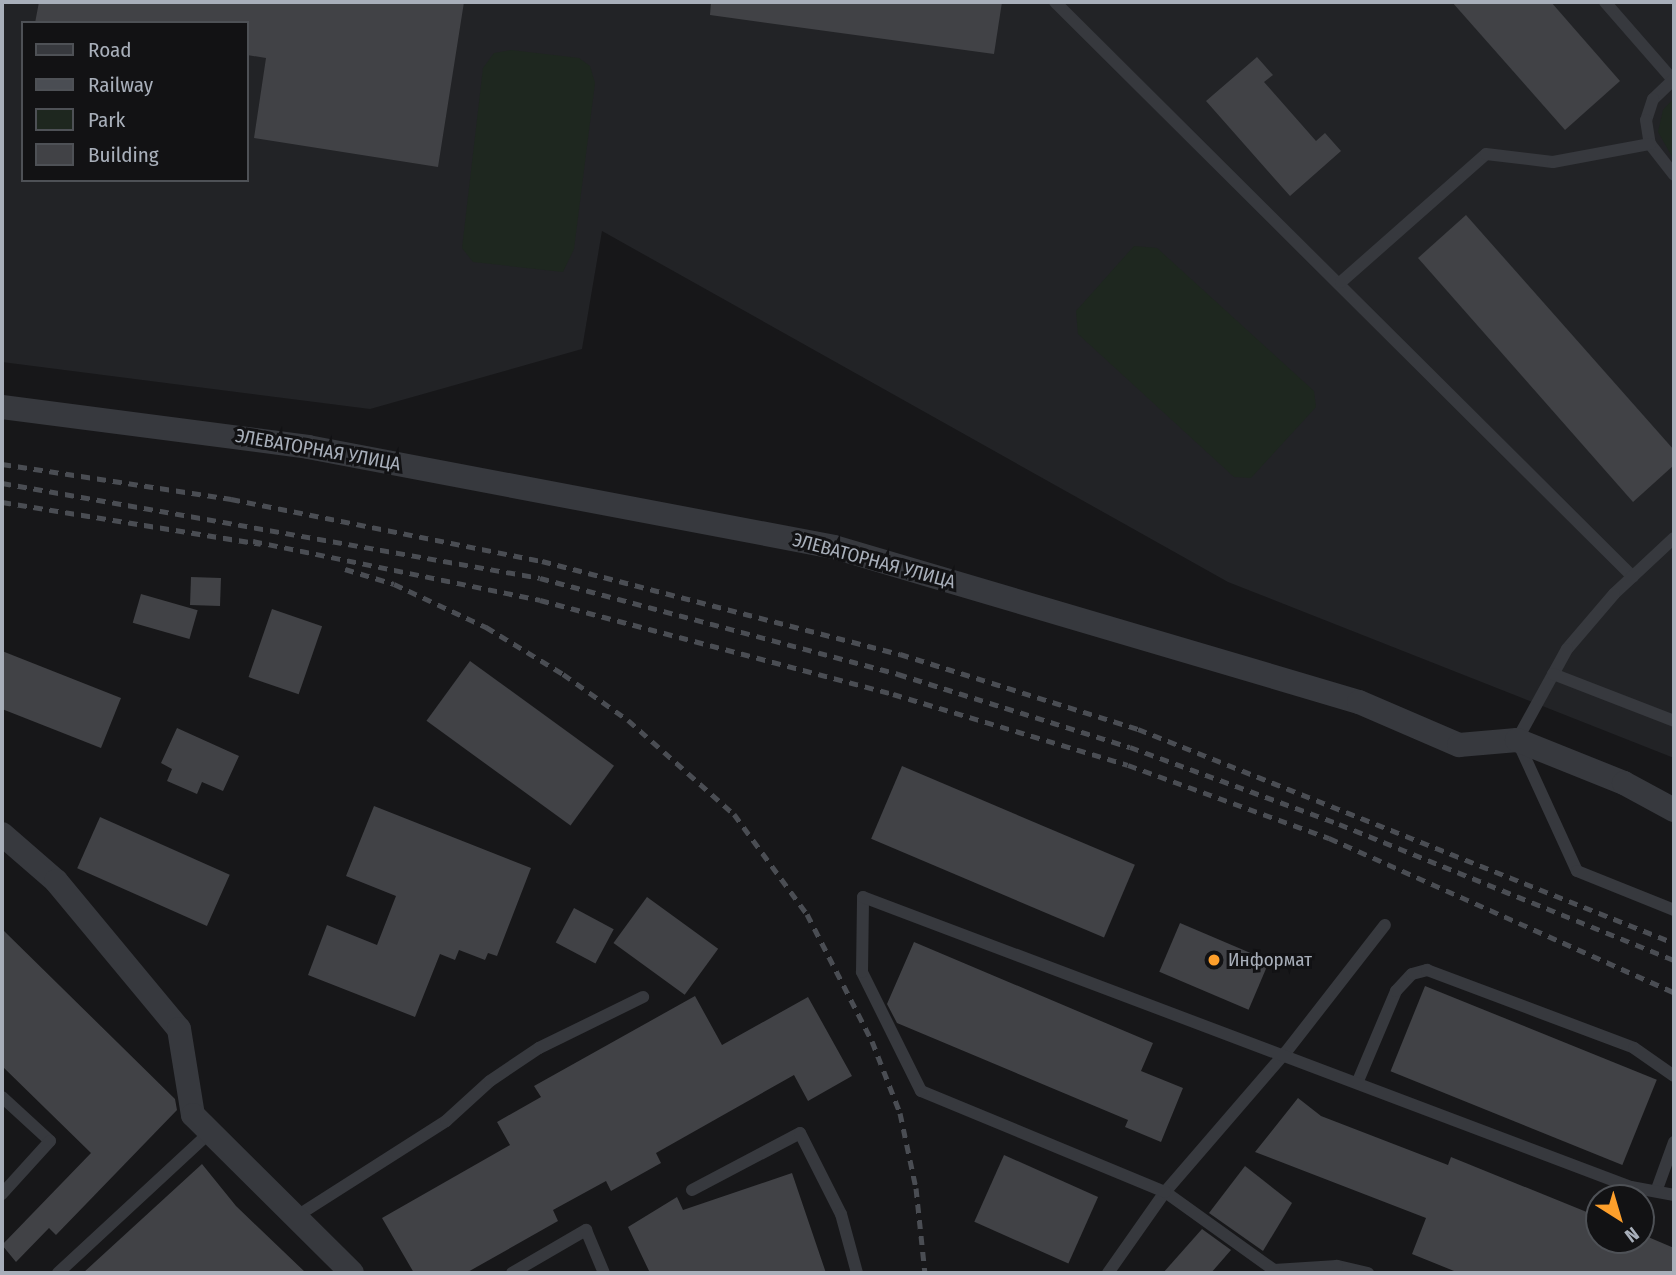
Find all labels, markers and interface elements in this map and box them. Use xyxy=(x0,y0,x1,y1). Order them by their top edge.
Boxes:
legend xyxy=(21,21,248,182)
text: Road xyxy=(88,37,132,63)
text: Railway xyxy=(88,72,153,98)
text: Park xyxy=(88,107,125,133)
text: Building xyxy=(88,142,159,168)
street label: ЭЛЕВАТОРНАЯ УЛИЦА xyxy=(233,424,403,476)
street label: ЭЛЕВАТОРНАЯ УЛИЦА xyxy=(790,528,958,594)
place label: Информат xyxy=(1228,949,1312,971)
marker: Информат xyxy=(1206,952,1222,968)
north arrow xyxy=(1585,1184,1655,1254)
text: N xyxy=(1620,1222,1643,1247)

